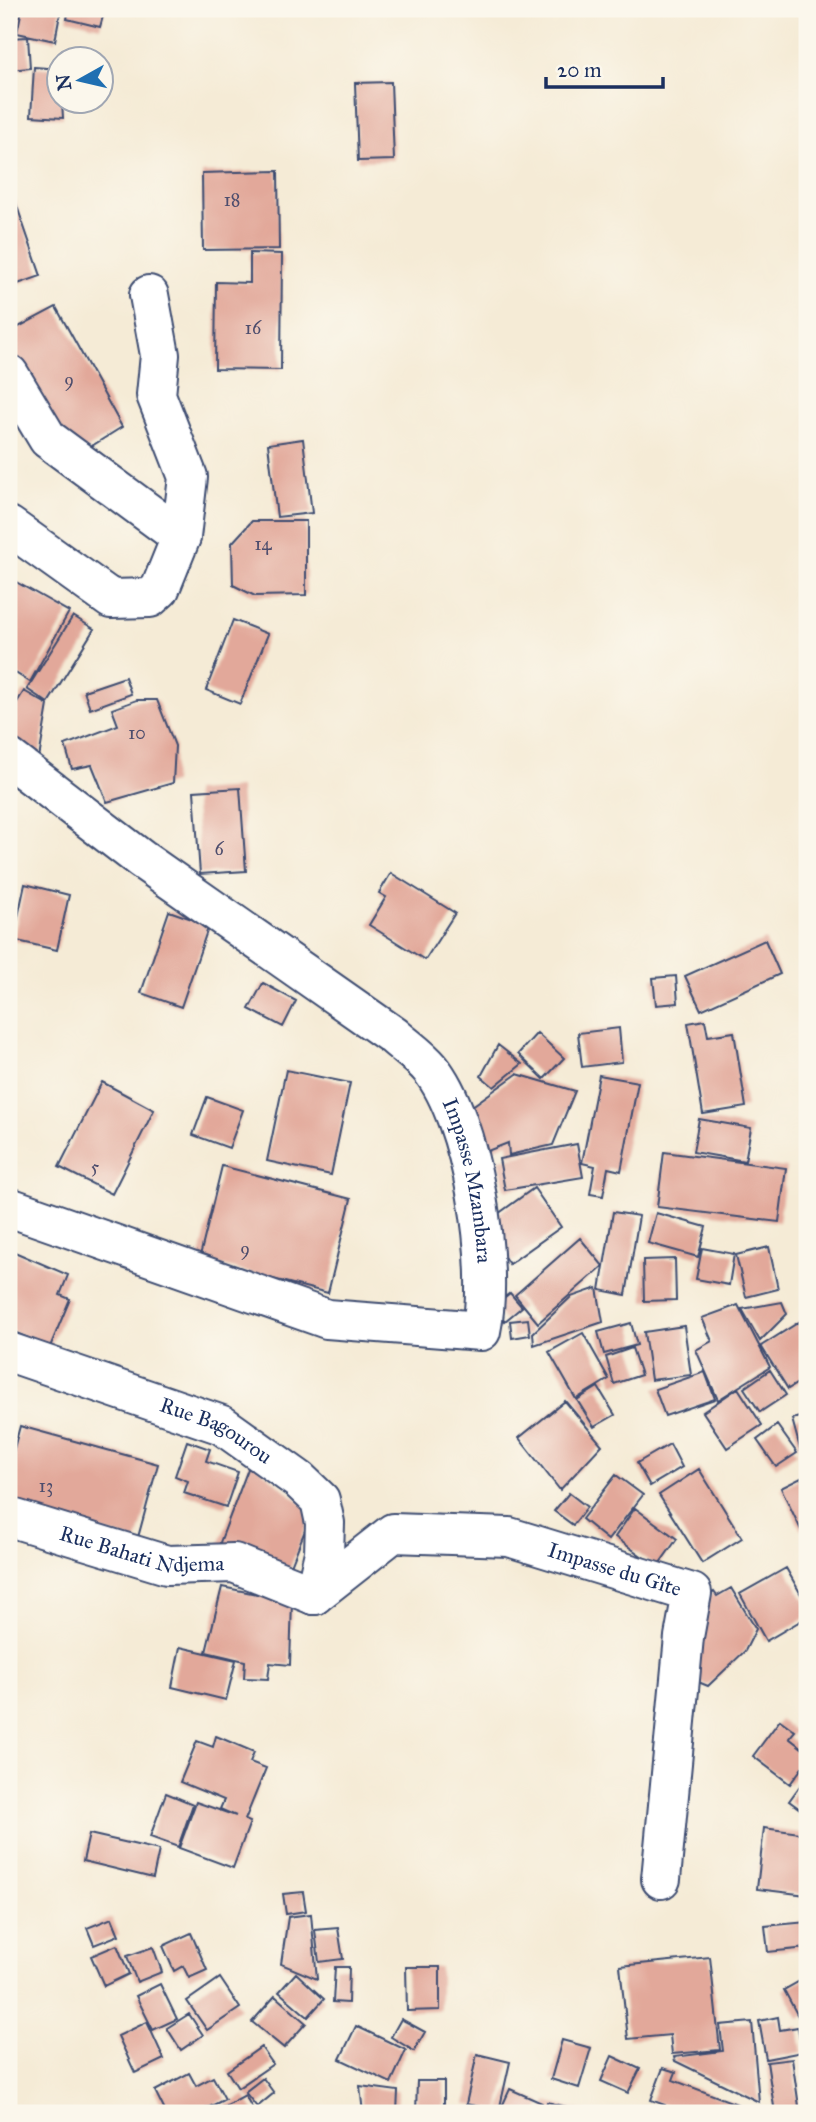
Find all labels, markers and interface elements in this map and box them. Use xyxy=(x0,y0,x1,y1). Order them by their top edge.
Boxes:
north arrow xyxy=(46,46,116,116)
scale bar xyxy=(546,46,664,90)
text: 20 m xyxy=(557,57,602,83)
text: N xyxy=(51,73,76,92)
house number: 18 xyxy=(224,189,240,211)
house number: 16 xyxy=(245,317,262,339)
house number: 9 xyxy=(64,369,74,391)
house number: 14 xyxy=(254,533,273,555)
house number: 10 xyxy=(128,722,146,744)
house number: 6 xyxy=(214,838,224,860)
street label: Impasse Mzambara xyxy=(437,1094,498,1264)
house number: 5 xyxy=(91,1156,100,1178)
house number: 9 xyxy=(240,1238,250,1260)
street label: Rue Bagourou xyxy=(156,1392,277,1470)
house number: 13 xyxy=(39,1475,53,1497)
street label: Rue Bahati Ndjema xyxy=(57,1520,225,1579)
street label: Impasse du Gîte xyxy=(545,1537,685,1602)

